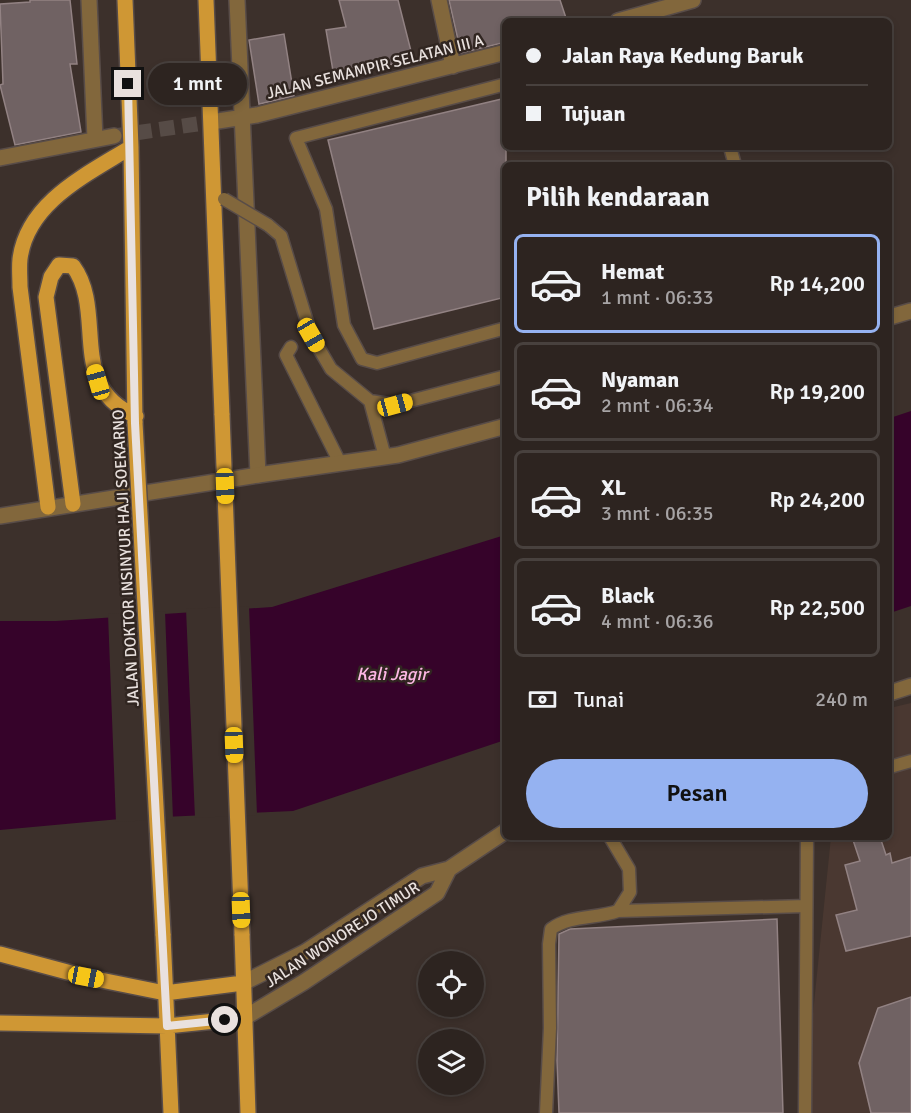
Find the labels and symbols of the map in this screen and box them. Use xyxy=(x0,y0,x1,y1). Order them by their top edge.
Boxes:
street label: JALAN SEMAMPIR SELATAN III A xyxy=(265,30,486,104)
callout: 1 mnt xyxy=(149,63,248,105)
route end xyxy=(114,70,141,97)
car xyxy=(294,315,328,355)
car xyxy=(84,362,112,402)
car xyxy=(375,392,415,418)
street label: JALAN DOKTOR INSINYUR HAJI SOEKARNO xyxy=(108,409,144,707)
car xyxy=(215,468,235,504)
water label: Kali Jagir xyxy=(356,663,430,685)
car xyxy=(224,727,244,763)
street label: JALAN WONOREJO TIMUR xyxy=(262,877,424,992)
car xyxy=(231,892,251,928)
car xyxy=(67,965,105,989)
route start xyxy=(211,1006,238,1033)

